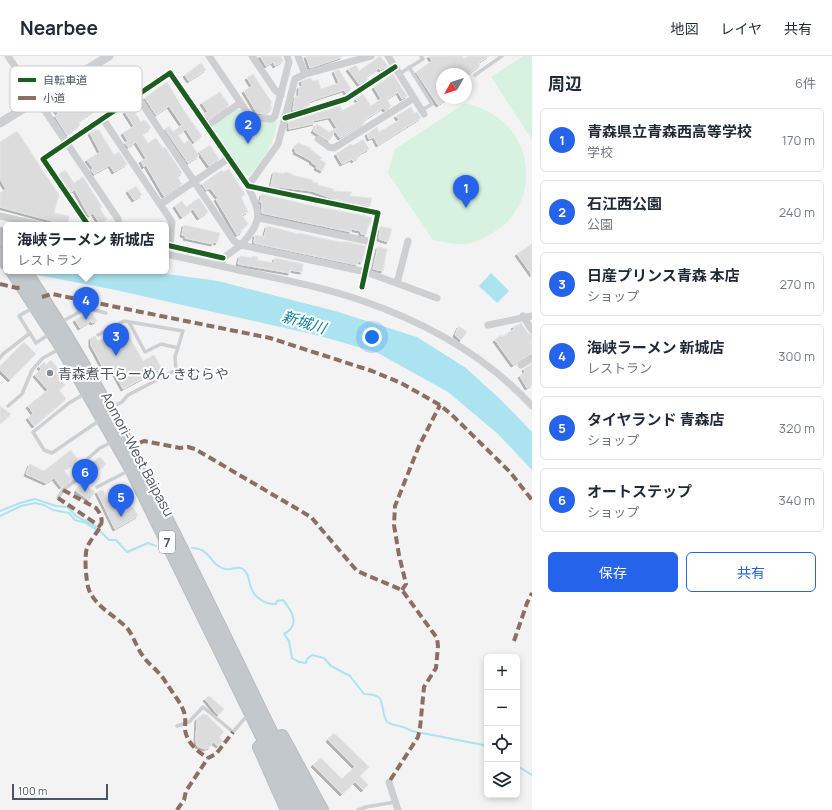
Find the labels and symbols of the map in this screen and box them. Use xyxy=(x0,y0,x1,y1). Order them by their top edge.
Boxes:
legend xyxy=(10,66,142,112)
north arrow xyxy=(436,68,472,104)
text: 自転車道 xyxy=(43,72,87,87)
text: 小道 xyxy=(43,90,65,105)
pin: 2 xyxy=(235,111,261,144)
pin: 1 xyxy=(453,175,479,208)
pin: 4 xyxy=(73,287,99,320)
water label: 新城川 xyxy=(279,305,330,339)
pin: 3 xyxy=(103,323,129,356)
your location xyxy=(362,327,382,347)
place label: 青森煮干らーめん きむらや xyxy=(58,364,229,383)
marker: 青森煮干らーめん きむらや xyxy=(45,368,55,378)
street label: Aomori-West Baipasu xyxy=(97,388,179,520)
pin: 6 xyxy=(72,459,98,492)
pin: 5 xyxy=(108,484,134,517)
road number: 7 xyxy=(159,531,175,553)
scale bar xyxy=(12,782,108,801)

